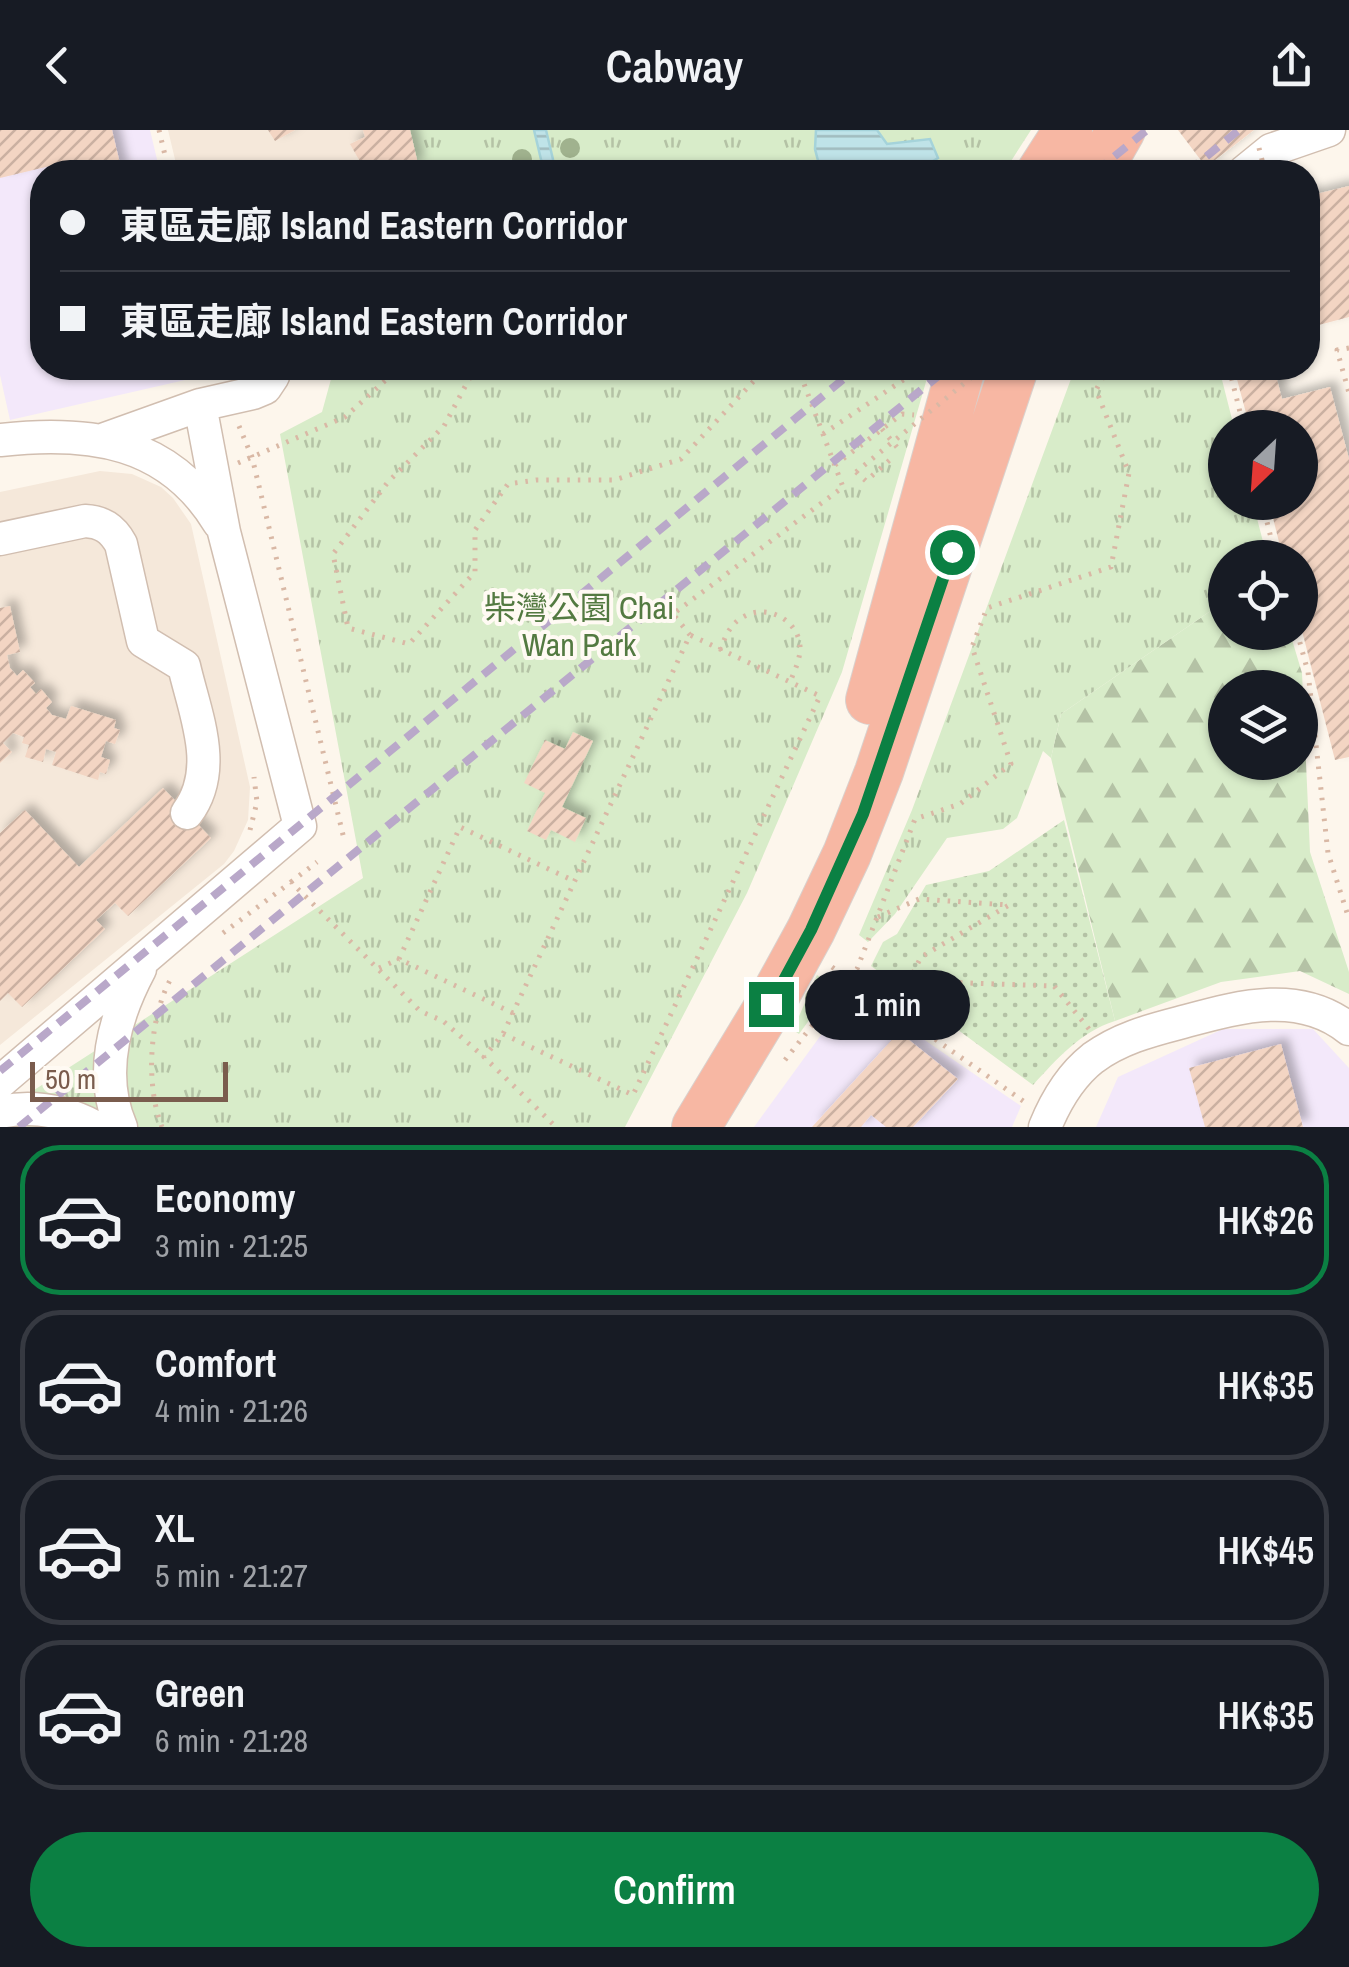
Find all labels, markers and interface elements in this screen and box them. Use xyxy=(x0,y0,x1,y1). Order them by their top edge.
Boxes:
text: Cabway xyxy=(606,35,743,96)
icon: back xyxy=(30,38,85,93)
icon: share xyxy=(1264,38,1319,93)
text: 東區走廊 Island Eastern Corridor xyxy=(120,200,627,251)
text: 東區走廊 Island Eastern Corridor xyxy=(120,296,627,347)
north arrow xyxy=(1208,410,1318,520)
map controls xyxy=(1208,410,1318,780)
route start xyxy=(930,530,975,575)
button: locate xyxy=(1208,540,1318,650)
park label: 柴灣公園 Chai Wan Park xyxy=(484,586,674,666)
button: layers xyxy=(1208,670,1318,780)
callout: 1 min xyxy=(806,969,971,1039)
route end xyxy=(749,982,794,1027)
text: 1 min xyxy=(854,983,921,1026)
scale bar xyxy=(30,1057,228,1101)
text: 50 m xyxy=(45,1060,96,1098)
text: Economy xyxy=(155,1173,295,1224)
icon: car xyxy=(35,1175,125,1265)
text: HK$26 xyxy=(1218,1195,1314,1246)
text: 3 min · 21:25 xyxy=(155,1224,308,1267)
text: Comfort xyxy=(155,1338,276,1389)
icon: car xyxy=(35,1340,125,1430)
text: HK$35 xyxy=(1218,1360,1314,1411)
text: 4 min · 21:26 xyxy=(155,1389,308,1432)
text: XL xyxy=(155,1503,195,1554)
icon: car xyxy=(35,1505,125,1595)
text: HK$45 xyxy=(1218,1525,1314,1576)
text: 5 min · 21:27 xyxy=(155,1554,308,1597)
text: Green xyxy=(155,1668,245,1719)
icon: car xyxy=(35,1670,125,1760)
text: HK$35 xyxy=(1218,1690,1314,1741)
text: 6 min · 21:28 xyxy=(155,1719,308,1762)
button: Confirm xyxy=(30,1832,1319,1947)

